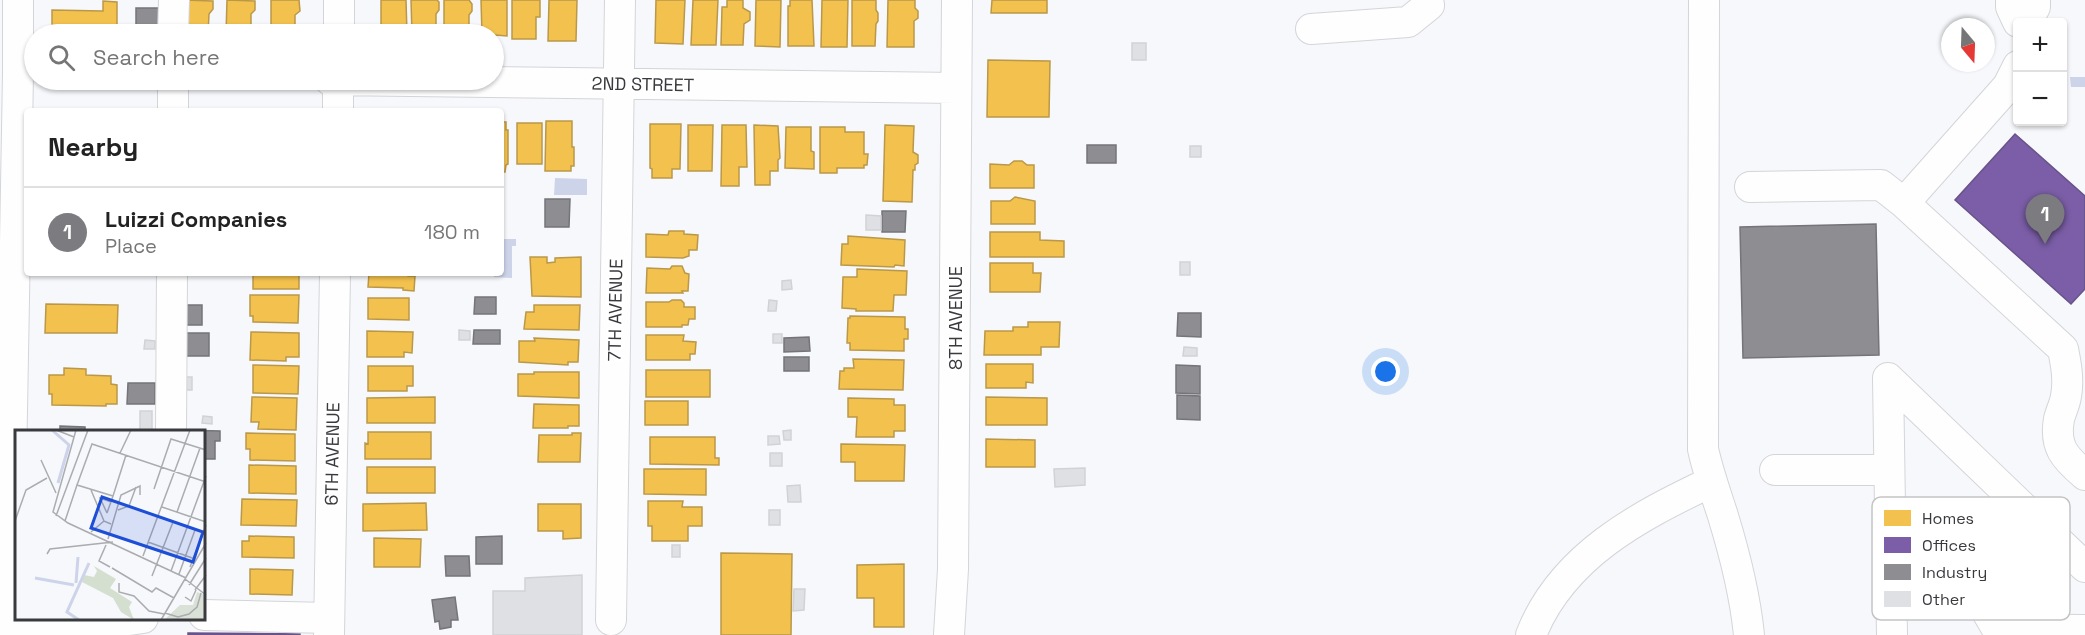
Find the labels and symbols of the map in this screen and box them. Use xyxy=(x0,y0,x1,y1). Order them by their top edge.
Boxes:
north arrow xyxy=(1941,18,1995,72)
street label: 2ND STREET xyxy=(591,72,695,96)
pin: 1 xyxy=(2026,194,2064,244)
street label: 7TH AVENUE xyxy=(603,258,627,362)
street label: 8TH AVENUE xyxy=(944,266,967,370)
your location xyxy=(1371,357,1400,386)
street label: 6TH AVENUE xyxy=(320,402,344,506)
inset map xyxy=(15,430,206,620)
legend xyxy=(1872,497,2070,620)
text: Homes xyxy=(1922,508,1974,529)
text: Offices xyxy=(1922,535,1976,556)
text: Industry xyxy=(1922,562,1987,583)
text: Other xyxy=(1922,589,1965,610)

